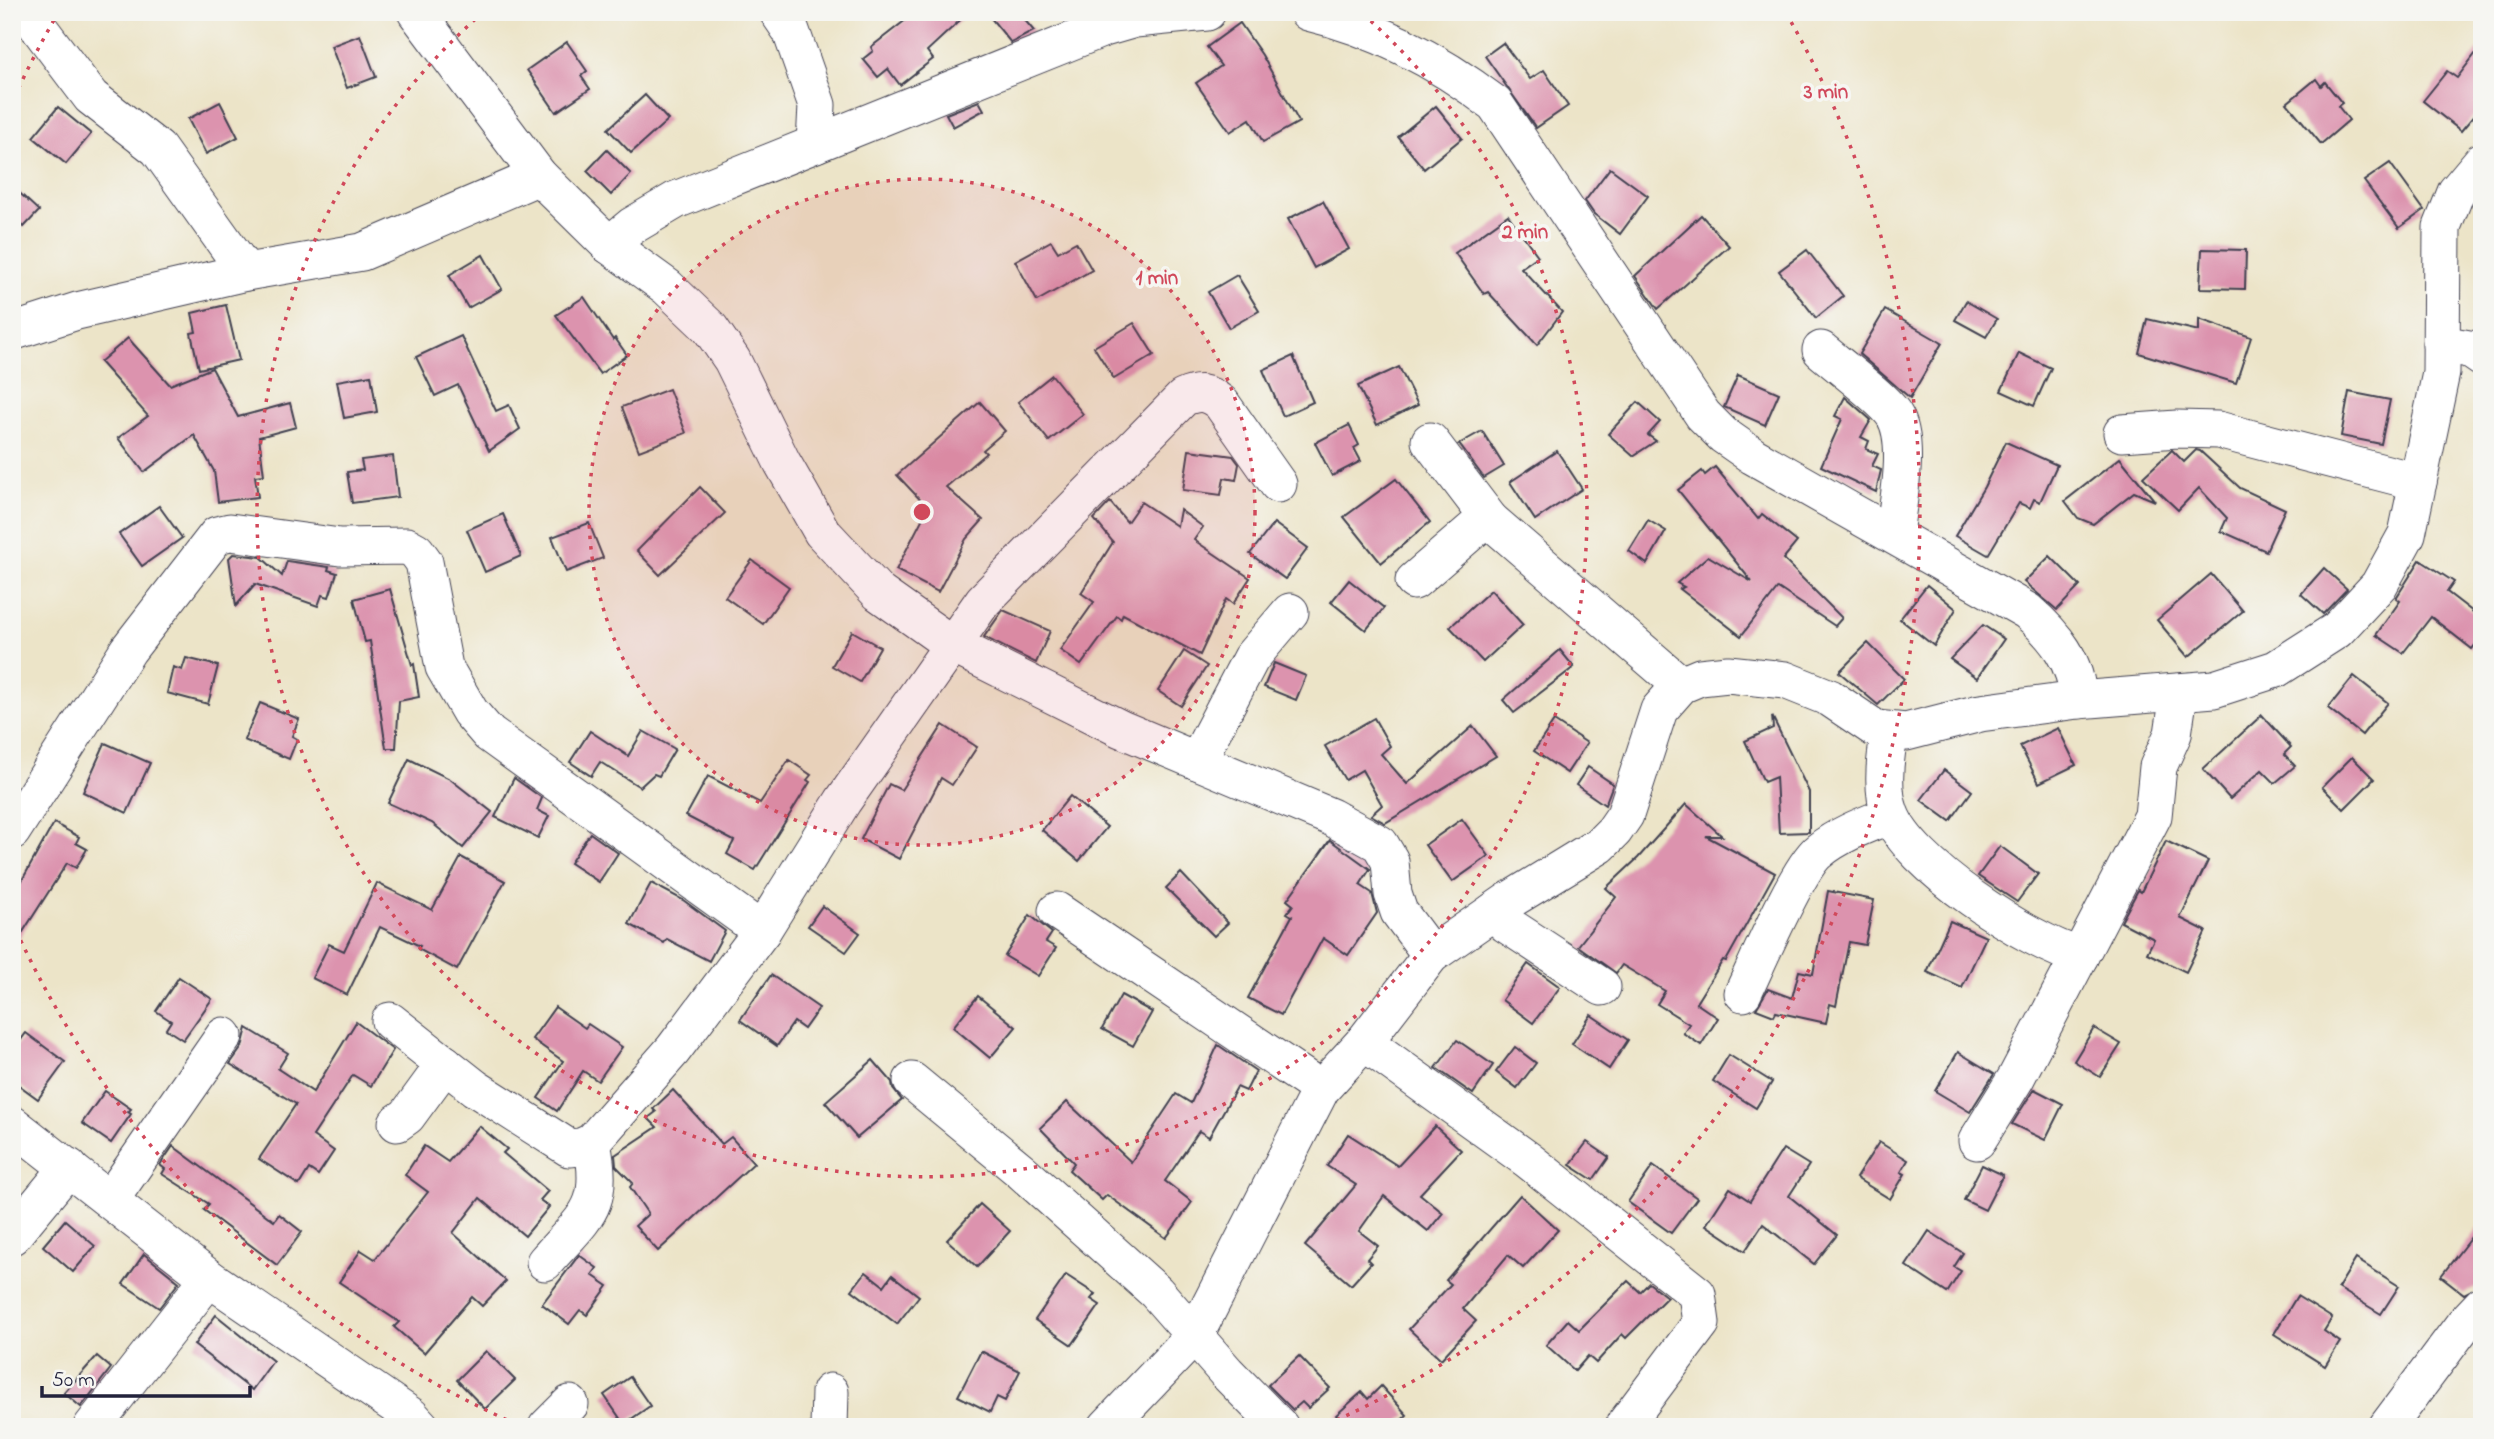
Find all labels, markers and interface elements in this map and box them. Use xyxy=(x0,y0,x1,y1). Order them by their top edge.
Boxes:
text: 3 min xyxy=(1803,78,1848,108)
text: 2 min xyxy=(1501,218,1548,248)
text: 1 min xyxy=(1136,264,1178,294)
centre of rings xyxy=(910,500,934,524)
scale bar xyxy=(42,1355,250,1399)
text: 50 m xyxy=(52,1366,95,1396)

